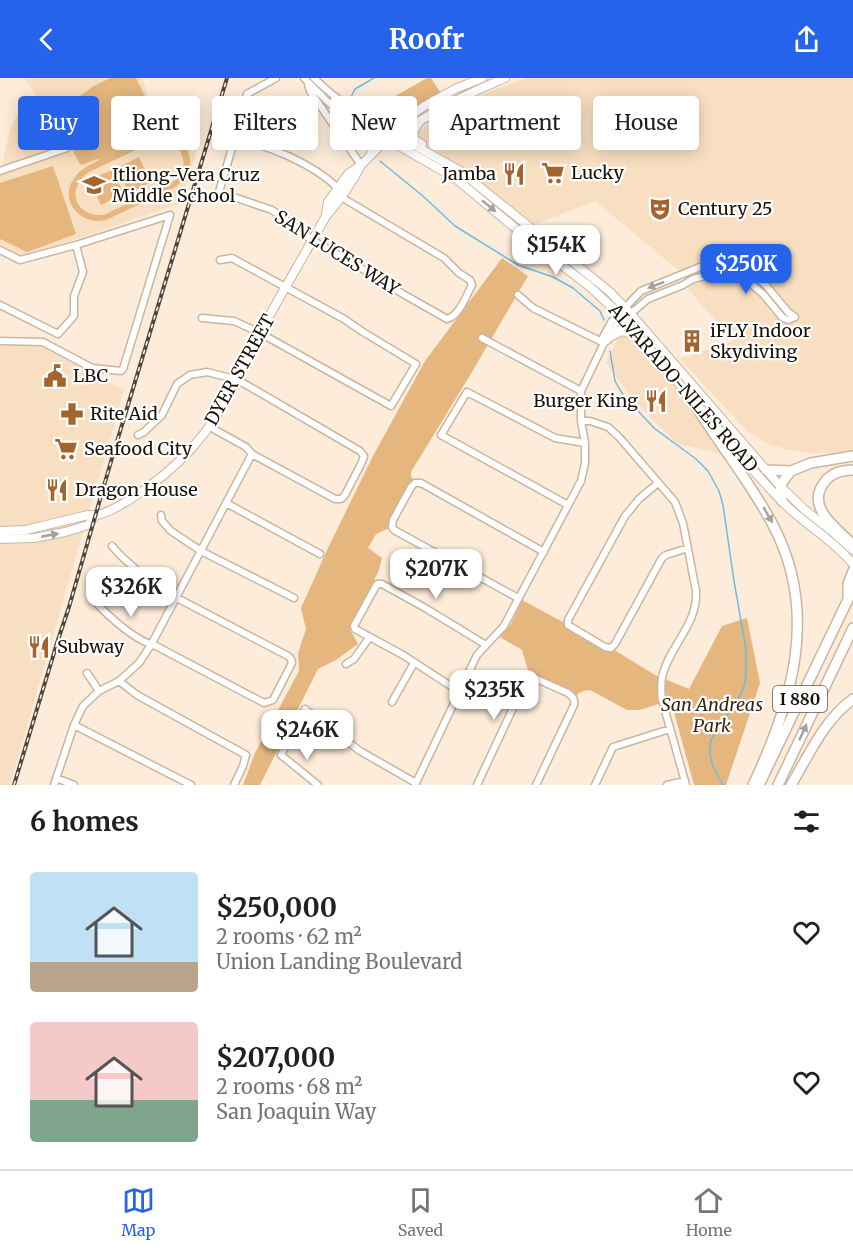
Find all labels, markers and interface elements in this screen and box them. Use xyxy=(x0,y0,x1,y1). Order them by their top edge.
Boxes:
text: Roofr xyxy=(389,22,464,56)
icon: back xyxy=(30,23,63,56)
icon: share xyxy=(790,23,823,56)
chip: Buy xyxy=(18,96,99,150)
chip: Rent xyxy=(111,96,200,150)
chip: Filters xyxy=(212,96,318,150)
chip: New xyxy=(330,96,417,150)
chip: Apartment xyxy=(429,96,581,150)
chip: House xyxy=(593,96,699,150)
supermarket icon: Lucky xyxy=(540,160,566,186)
restaurant icon: Jamba xyxy=(501,161,527,187)
place label: Lucky xyxy=(571,161,624,184)
place label: Jamba xyxy=(441,162,496,185)
place label: Itliong-Vera Cruz Middle School xyxy=(112,163,260,207)
school or university icon: Itliong-Vera Cruz Middle School xyxy=(81,172,107,198)
theatre icon: Century 25 xyxy=(647,196,673,222)
place label: Century 25 xyxy=(678,197,772,220)
one-way arrow xyxy=(481,199,496,212)
street label: SAN LUCES WAY xyxy=(270,205,405,301)
pin: $154K xyxy=(514,225,598,276)
text: $154K xyxy=(526,232,586,257)
pin: $250K xyxy=(704,244,788,295)
text: $250K xyxy=(714,251,778,276)
one-way arrow xyxy=(646,280,664,290)
street label: ALVARADO-NILES ROAD xyxy=(603,298,763,477)
street label: DYER STREET xyxy=(199,310,280,430)
place label: iFLY Indoor Skydiving xyxy=(710,319,811,363)
building icon: iFLY Indoor Skydiving xyxy=(679,328,705,354)
public building icon: LBC xyxy=(42,363,68,389)
place label: LBC xyxy=(73,364,109,387)
restaurant icon: Burger King xyxy=(643,388,669,414)
place label: Burger King xyxy=(533,389,638,412)
pharmacy icon: Rite Aid xyxy=(59,401,85,427)
place label: Rite Aid xyxy=(90,402,158,425)
supermarket icon: Seafood City xyxy=(53,436,79,462)
place label: Seafood City xyxy=(84,437,193,460)
restaurant icon: Dragon House xyxy=(44,477,70,503)
place label: Dragon House xyxy=(75,478,198,501)
one-way arrow xyxy=(762,507,773,523)
one-way arrow xyxy=(41,530,60,539)
pin: $207K xyxy=(394,549,478,600)
text: $207K xyxy=(404,556,468,581)
pin: $326K xyxy=(89,567,173,618)
text: $326K xyxy=(100,574,162,599)
restaurant icon: Subway xyxy=(26,634,52,660)
place label: Subway xyxy=(57,635,125,658)
pin: $235K xyxy=(452,670,536,721)
text: $235K xyxy=(464,677,524,702)
road number: I 880 xyxy=(773,686,827,712)
park label: San Andreas Park xyxy=(661,693,763,737)
pin: $246K xyxy=(265,710,349,761)
text: $246K xyxy=(275,717,339,742)
one-way arrow xyxy=(799,724,808,741)
text: 6 homes xyxy=(30,805,139,838)
icon: filters xyxy=(790,805,823,838)
text: $250,000 xyxy=(216,891,337,924)
icon: home xyxy=(78,896,150,968)
icon: heart xyxy=(790,916,823,949)
text: 2 rooms · 62 m² xyxy=(216,924,362,949)
text: Union Landing Boulevard xyxy=(216,949,462,974)
text: $207,000 xyxy=(216,1041,335,1074)
icon: home xyxy=(78,1046,150,1118)
icon: heart xyxy=(790,1066,823,1099)
text: 2 rooms · 68 m² xyxy=(216,1074,363,1099)
text: San Joaquin Way xyxy=(216,1099,376,1124)
tab: Map xyxy=(121,1184,155,1240)
tab: Saved xyxy=(398,1184,443,1240)
tab: Home xyxy=(686,1184,732,1240)

